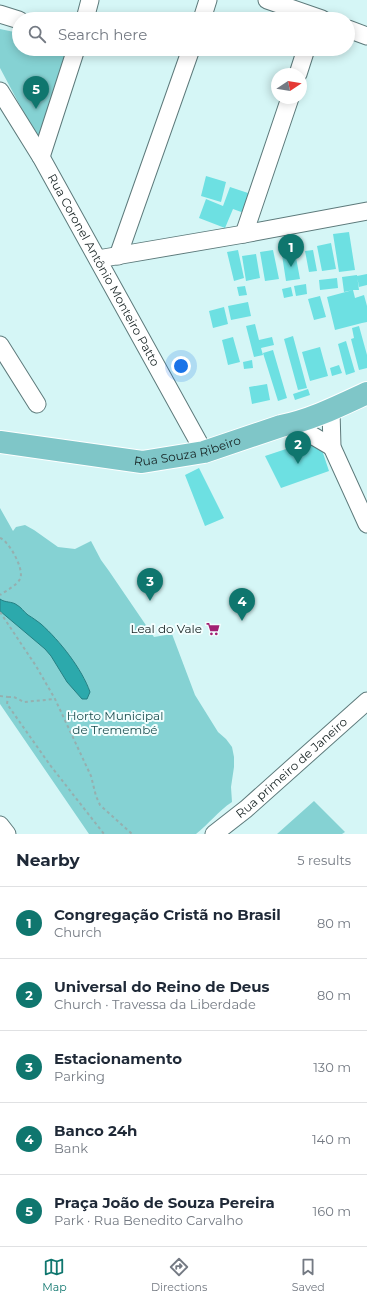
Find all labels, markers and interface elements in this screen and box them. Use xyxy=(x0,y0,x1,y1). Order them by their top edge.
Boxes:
search box xyxy=(12,12,355,56)
icon: search xyxy=(26,23,48,45)
text: Search here xyxy=(58,25,147,44)
north arrow xyxy=(271,68,307,104)
pin: 5 xyxy=(23,76,49,109)
street label: Rua Coronel Antônio Monteiro Patto xyxy=(45,171,163,369)
pin: 1 xyxy=(278,234,304,267)
your location xyxy=(171,356,191,376)
pin: 2 xyxy=(285,431,311,464)
street label: Rua Souza Ribeiro xyxy=(133,432,243,469)
pin: 3 xyxy=(137,568,163,601)
pin: 4 xyxy=(229,588,255,621)
place label: Leal do Vale xyxy=(130,621,202,636)
supermarket icon: Leal do Vale xyxy=(205,621,221,637)
park label: Horto Municipal de Tremembé xyxy=(67,708,163,737)
street label: Rua primeiro de Janeiro xyxy=(233,714,350,821)
text: Nearby xyxy=(16,850,80,870)
text: 5 results xyxy=(297,852,351,868)
text: Congregação Cristã no Brasil xyxy=(54,905,281,924)
text: 1 xyxy=(26,915,32,931)
text: 80 m xyxy=(317,915,351,931)
text: Church xyxy=(54,924,102,940)
text: Universal do Reino de Deus xyxy=(54,977,270,996)
text: 2 xyxy=(25,987,33,1003)
text: 80 m xyxy=(317,987,351,1003)
text: Church · Travessa da Liberdade xyxy=(54,996,256,1012)
text: Estacionamento xyxy=(54,1049,182,1068)
text: 3 xyxy=(25,1059,33,1075)
text: 130 m xyxy=(313,1059,351,1075)
text: Parking xyxy=(54,1068,105,1084)
text: Banco 24h xyxy=(54,1121,137,1140)
text: 4 xyxy=(25,1131,33,1147)
text: 140 m xyxy=(312,1131,351,1147)
text: Bank xyxy=(54,1140,88,1156)
text: Praça João de Souza Pereira xyxy=(54,1193,275,1212)
text: 5 xyxy=(25,1203,33,1219)
text: 160 m xyxy=(313,1203,351,1219)
text: Park · Rua Benedito Carvalho xyxy=(54,1212,243,1228)
tab: Map xyxy=(42,1256,67,1294)
tab: Directions xyxy=(151,1256,207,1294)
tab: Saved xyxy=(292,1256,325,1294)

